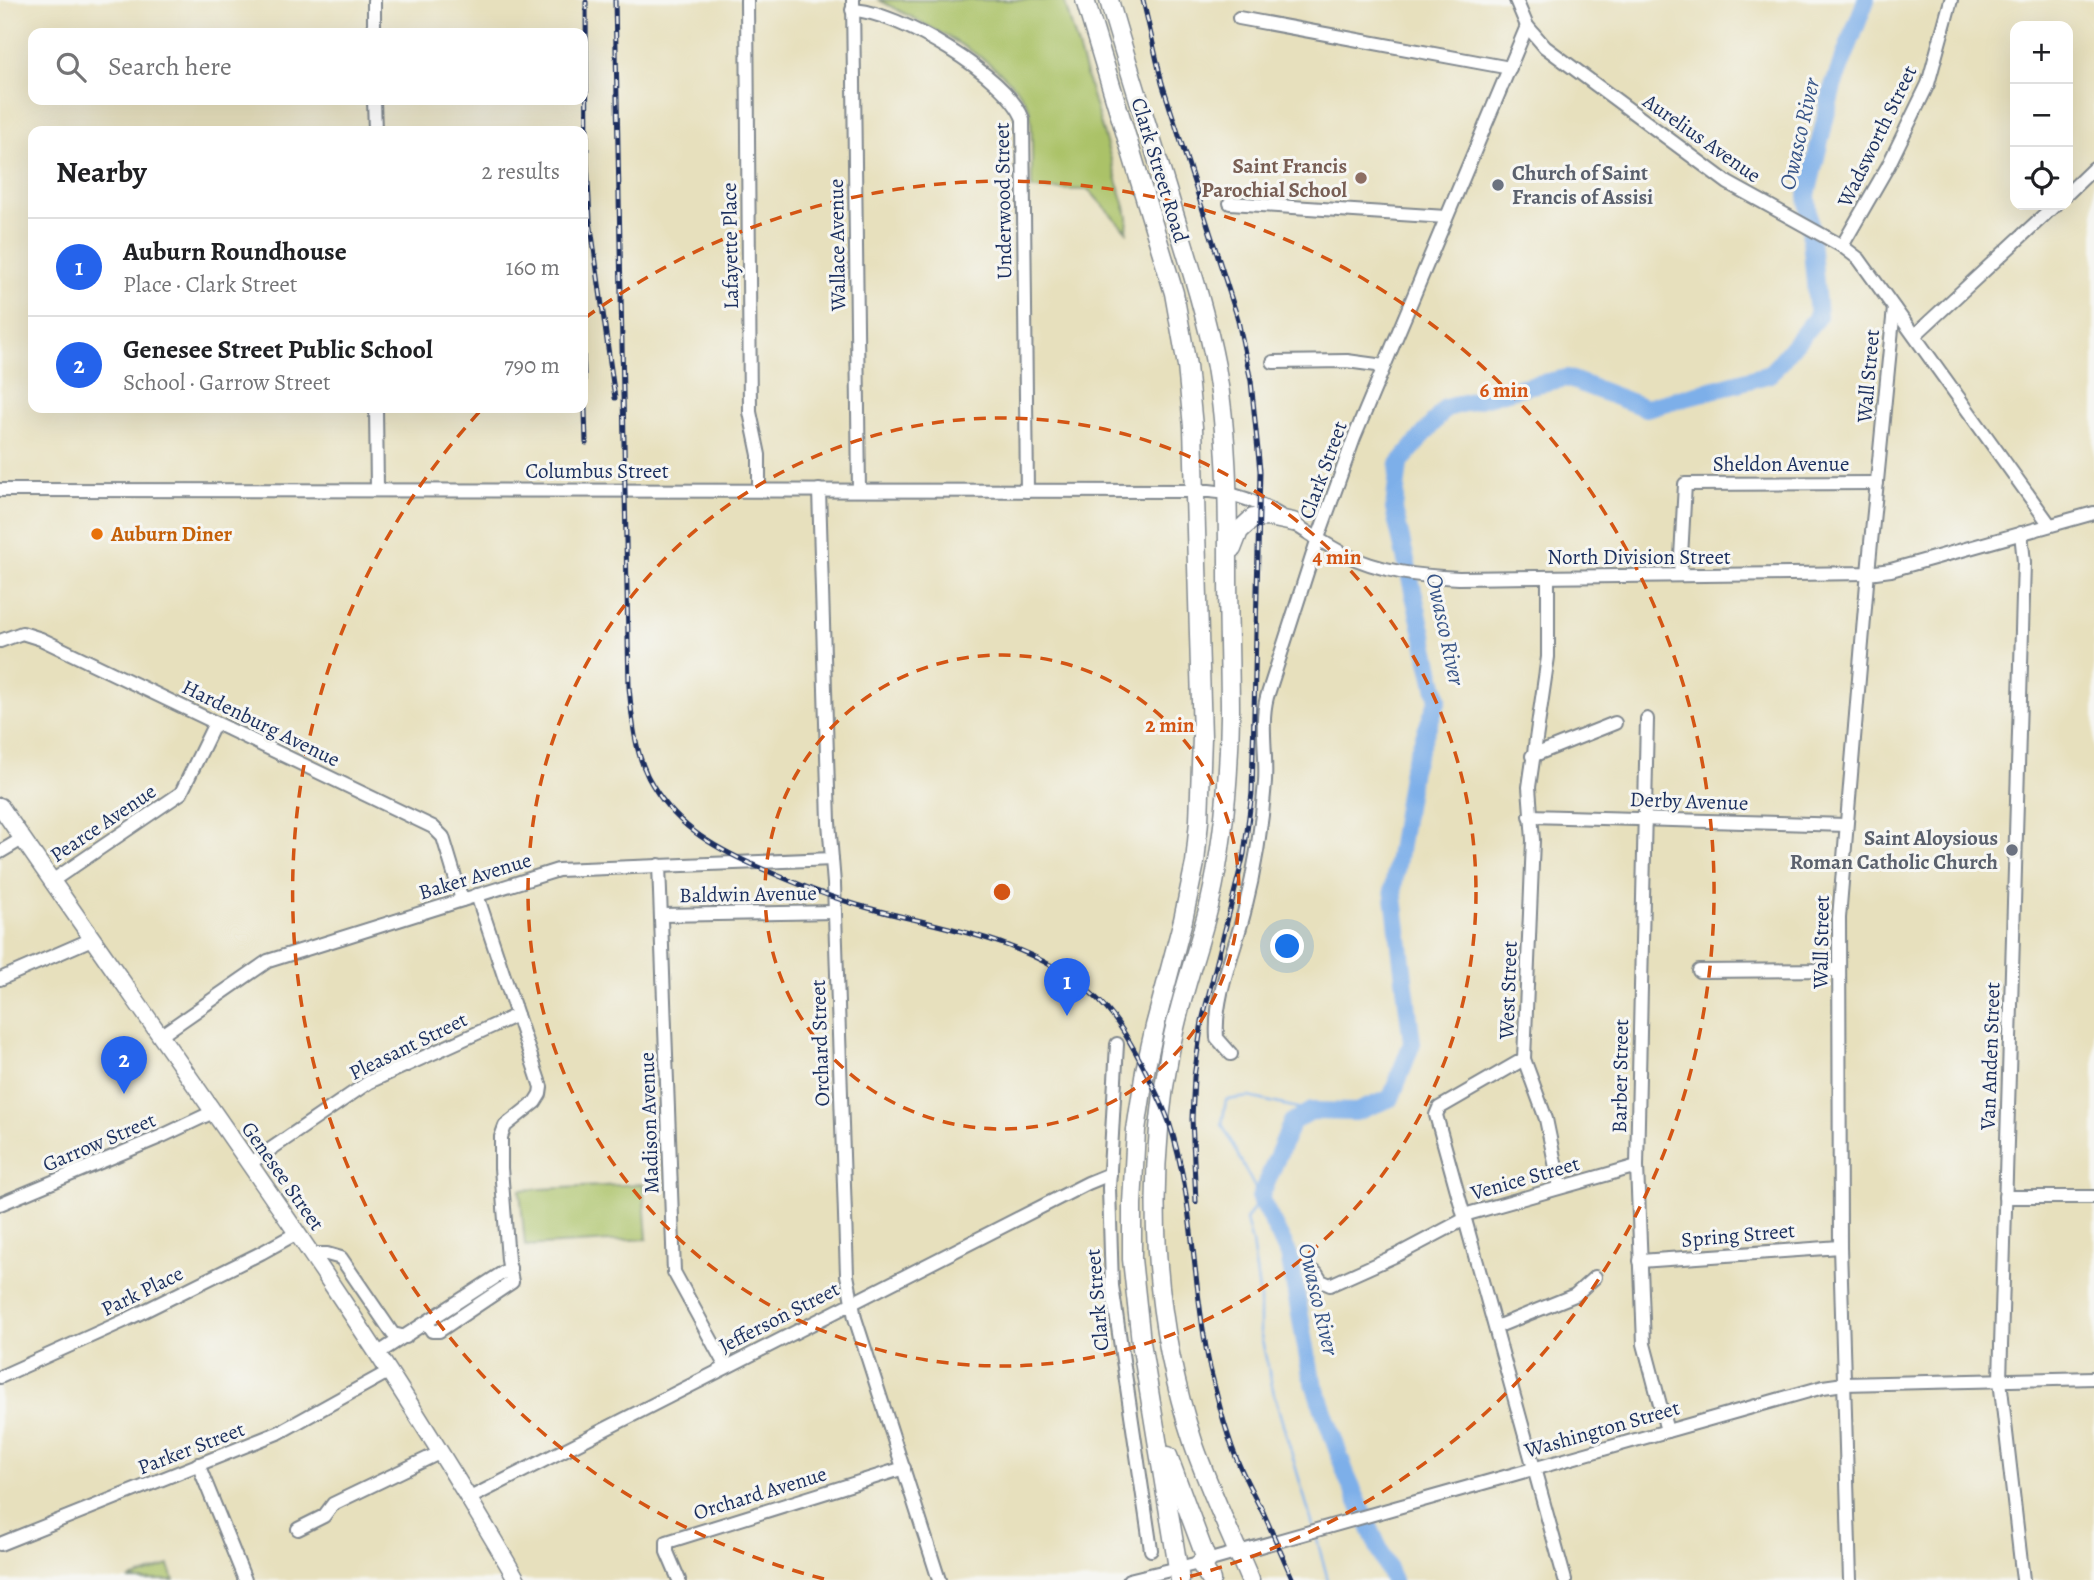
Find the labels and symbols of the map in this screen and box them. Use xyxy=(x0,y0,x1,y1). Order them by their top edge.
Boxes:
street label: Wadsworth Street xyxy=(1830,60,1923,212)
water label: Owasco River xyxy=(1772,74,1828,193)
street label: Aurelius Avenue xyxy=(1637,86,1767,189)
street label: Clark Street Road xyxy=(1125,94,1196,247)
street label: Underwood Street xyxy=(988,122,1018,280)
place label: Saint Francis Parochial School xyxy=(1202,152,1347,204)
place label: Church of Saint Francis of Assisi xyxy=(1512,159,1653,211)
marker: Saint Francis Parochial School xyxy=(1353,170,1369,186)
marker: Church of Saint Francis of Assisi xyxy=(1490,177,1506,193)
street label: Wallace Avenue xyxy=(822,179,852,312)
street label: Lafayette Place xyxy=(715,182,745,310)
street label: Wall Street xyxy=(1850,328,1886,425)
text: 6 min xyxy=(1480,376,1529,404)
street label: Clark Street xyxy=(1292,417,1354,523)
street label: Sheldon Avenue xyxy=(1713,450,1849,478)
street label: Columbus Street xyxy=(525,457,669,485)
place label: Auburn Diner xyxy=(110,520,233,548)
marker: Auburn Diner xyxy=(89,526,105,542)
text: 4 min xyxy=(1312,543,1362,571)
street label: North Division Street xyxy=(1547,543,1731,571)
water label: Owasco River xyxy=(1419,570,1473,689)
street label: Hardenburg Avenue xyxy=(177,673,345,773)
text: 2 min xyxy=(1145,711,1195,739)
street label: Pearce Avenue xyxy=(44,777,162,869)
street label: Derby Avenue xyxy=(1629,785,1749,817)
place label: Saint Aloysious Roman Catholic Church xyxy=(1790,824,1998,876)
marker: Saint Aloysious Roman Catholic Church xyxy=(2004,842,2020,858)
street label: Baker Avenue xyxy=(415,846,535,906)
street label: Baldwin Avenue xyxy=(679,879,817,909)
centre of rings xyxy=(990,880,1014,904)
street label: Wall Street xyxy=(1806,895,1836,990)
your location xyxy=(1270,929,1304,963)
street label: West Street xyxy=(1492,940,1524,1041)
pin: 1 xyxy=(1044,958,1090,1016)
street label: Orchard Street xyxy=(804,979,836,1107)
street label: Van Anden Street xyxy=(1973,982,2007,1131)
street label: Pleasant Street xyxy=(344,1005,472,1087)
street label: Barber Street xyxy=(1605,1019,1635,1133)
pin: 2 xyxy=(101,1036,147,1094)
street label: Madison Avenue xyxy=(633,1052,665,1194)
street label: Garrow Street xyxy=(38,1106,160,1178)
street label: Genesee Street xyxy=(235,1116,331,1236)
street label: Venice Street xyxy=(1466,1149,1583,1207)
street label: Spring Street xyxy=(1680,1216,1796,1254)
water label: Owasco River xyxy=(1291,1240,1347,1359)
street label: Clark Street xyxy=(1079,1248,1115,1352)
street label: Park Place xyxy=(96,1259,188,1323)
street label: Jefferson Street xyxy=(714,1275,844,1359)
street label: Washington Street xyxy=(1520,1393,1683,1465)
street label: Parker Street xyxy=(134,1415,248,1481)
street label: Orchard Avenue xyxy=(690,1459,830,1527)

